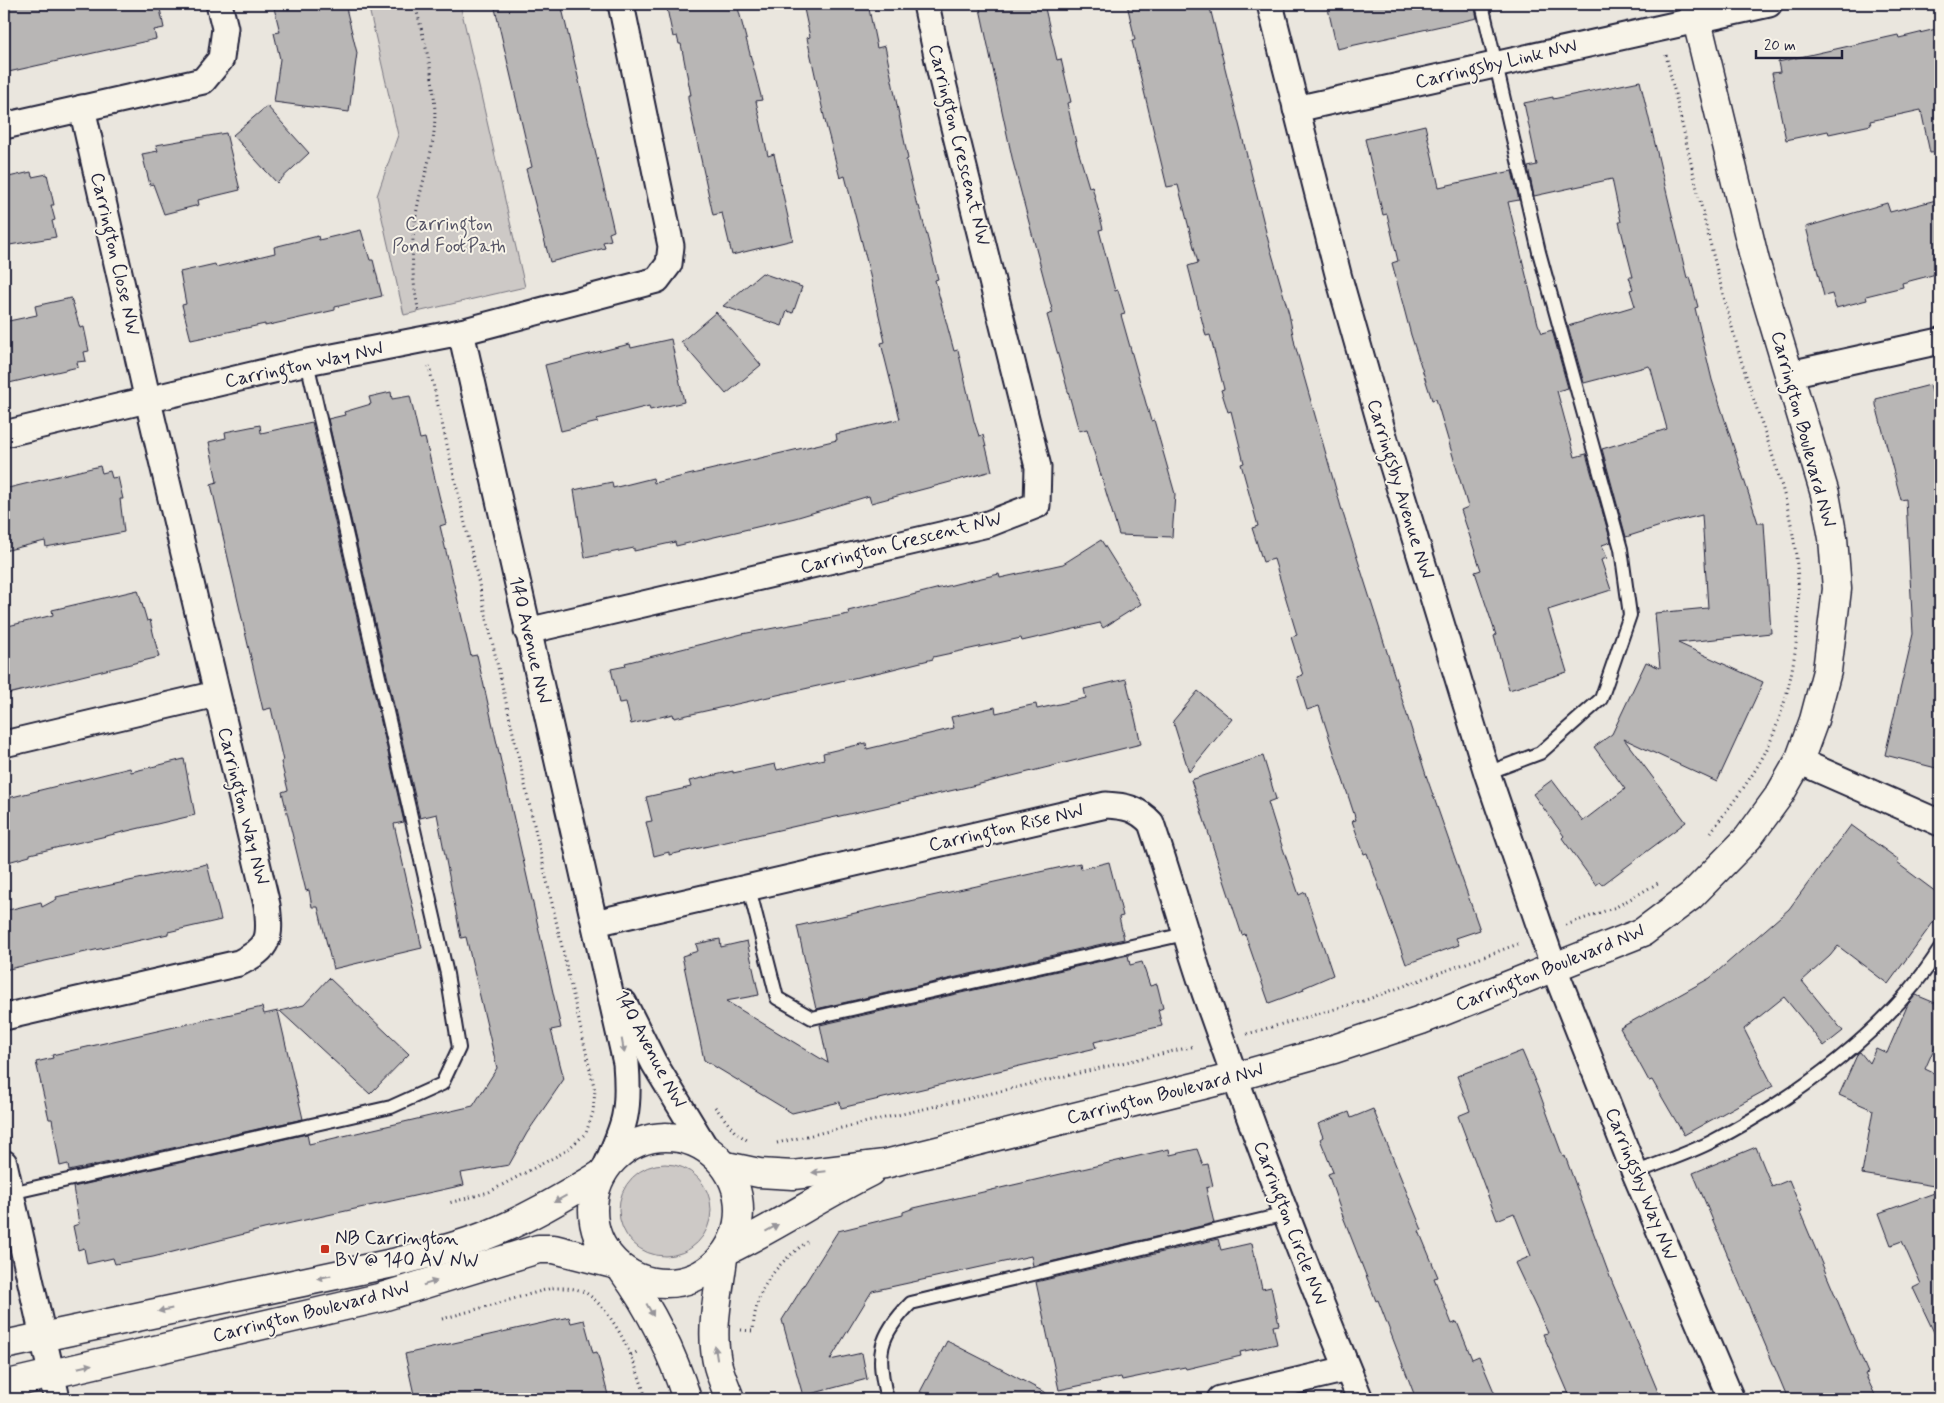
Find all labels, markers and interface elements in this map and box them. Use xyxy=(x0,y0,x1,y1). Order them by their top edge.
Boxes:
scale bar xyxy=(1756,28,1843,60)
street label: Carringsby Link NW xyxy=(1413,33,1580,98)
text: 20 m xyxy=(1764,36,1796,56)
street label: Carrington Crescent NW xyxy=(919,42,996,249)
street label: Carrington Close NW xyxy=(81,170,146,339)
park label: Carrington Pond FootPath xyxy=(392,212,506,259)
street label: Carrington Boulevard NW xyxy=(1762,328,1841,531)
street label: Carrington Way NW xyxy=(223,336,386,397)
street label: Carringsby Avenue NW xyxy=(1358,396,1439,583)
street label: Carrington Crescent NW xyxy=(798,506,1005,583)
street label: 140 Avenue NW xyxy=(503,574,557,706)
street label: Carrington Way NW xyxy=(208,725,275,888)
street label: Carrington Rise NW xyxy=(926,798,1087,861)
street label: Carrington Boulevard NW xyxy=(1452,919,1650,1020)
street label: 140 Avenue NW xyxy=(609,986,692,1112)
one-way arrow xyxy=(619,1039,627,1055)
street label: Carrington Boulevard NW xyxy=(1064,1057,1267,1133)
street label: Carringsby Way NW xyxy=(1596,1104,1683,1265)
street label: Carrington Circle NW xyxy=(1244,1138,1333,1309)
one-way arrow xyxy=(811,1168,827,1176)
one-way arrow xyxy=(553,1195,567,1203)
one-way arrow xyxy=(765,1223,778,1232)
place label: NB Carrington BV @ 140 AV NW xyxy=(335,1226,479,1273)
marker: NB Carrington BV @ 140 AV NW xyxy=(319,1243,331,1255)
one-way arrow xyxy=(316,1273,332,1281)
street label: Carrington Boulevard NW xyxy=(210,1275,413,1351)
one-way arrow xyxy=(423,1278,438,1286)
one-way arrow xyxy=(645,1303,654,1317)
one-way arrow xyxy=(156,1307,172,1315)
one-way arrow xyxy=(711,1344,719,1360)
one-way arrow xyxy=(78,1362,93,1370)

